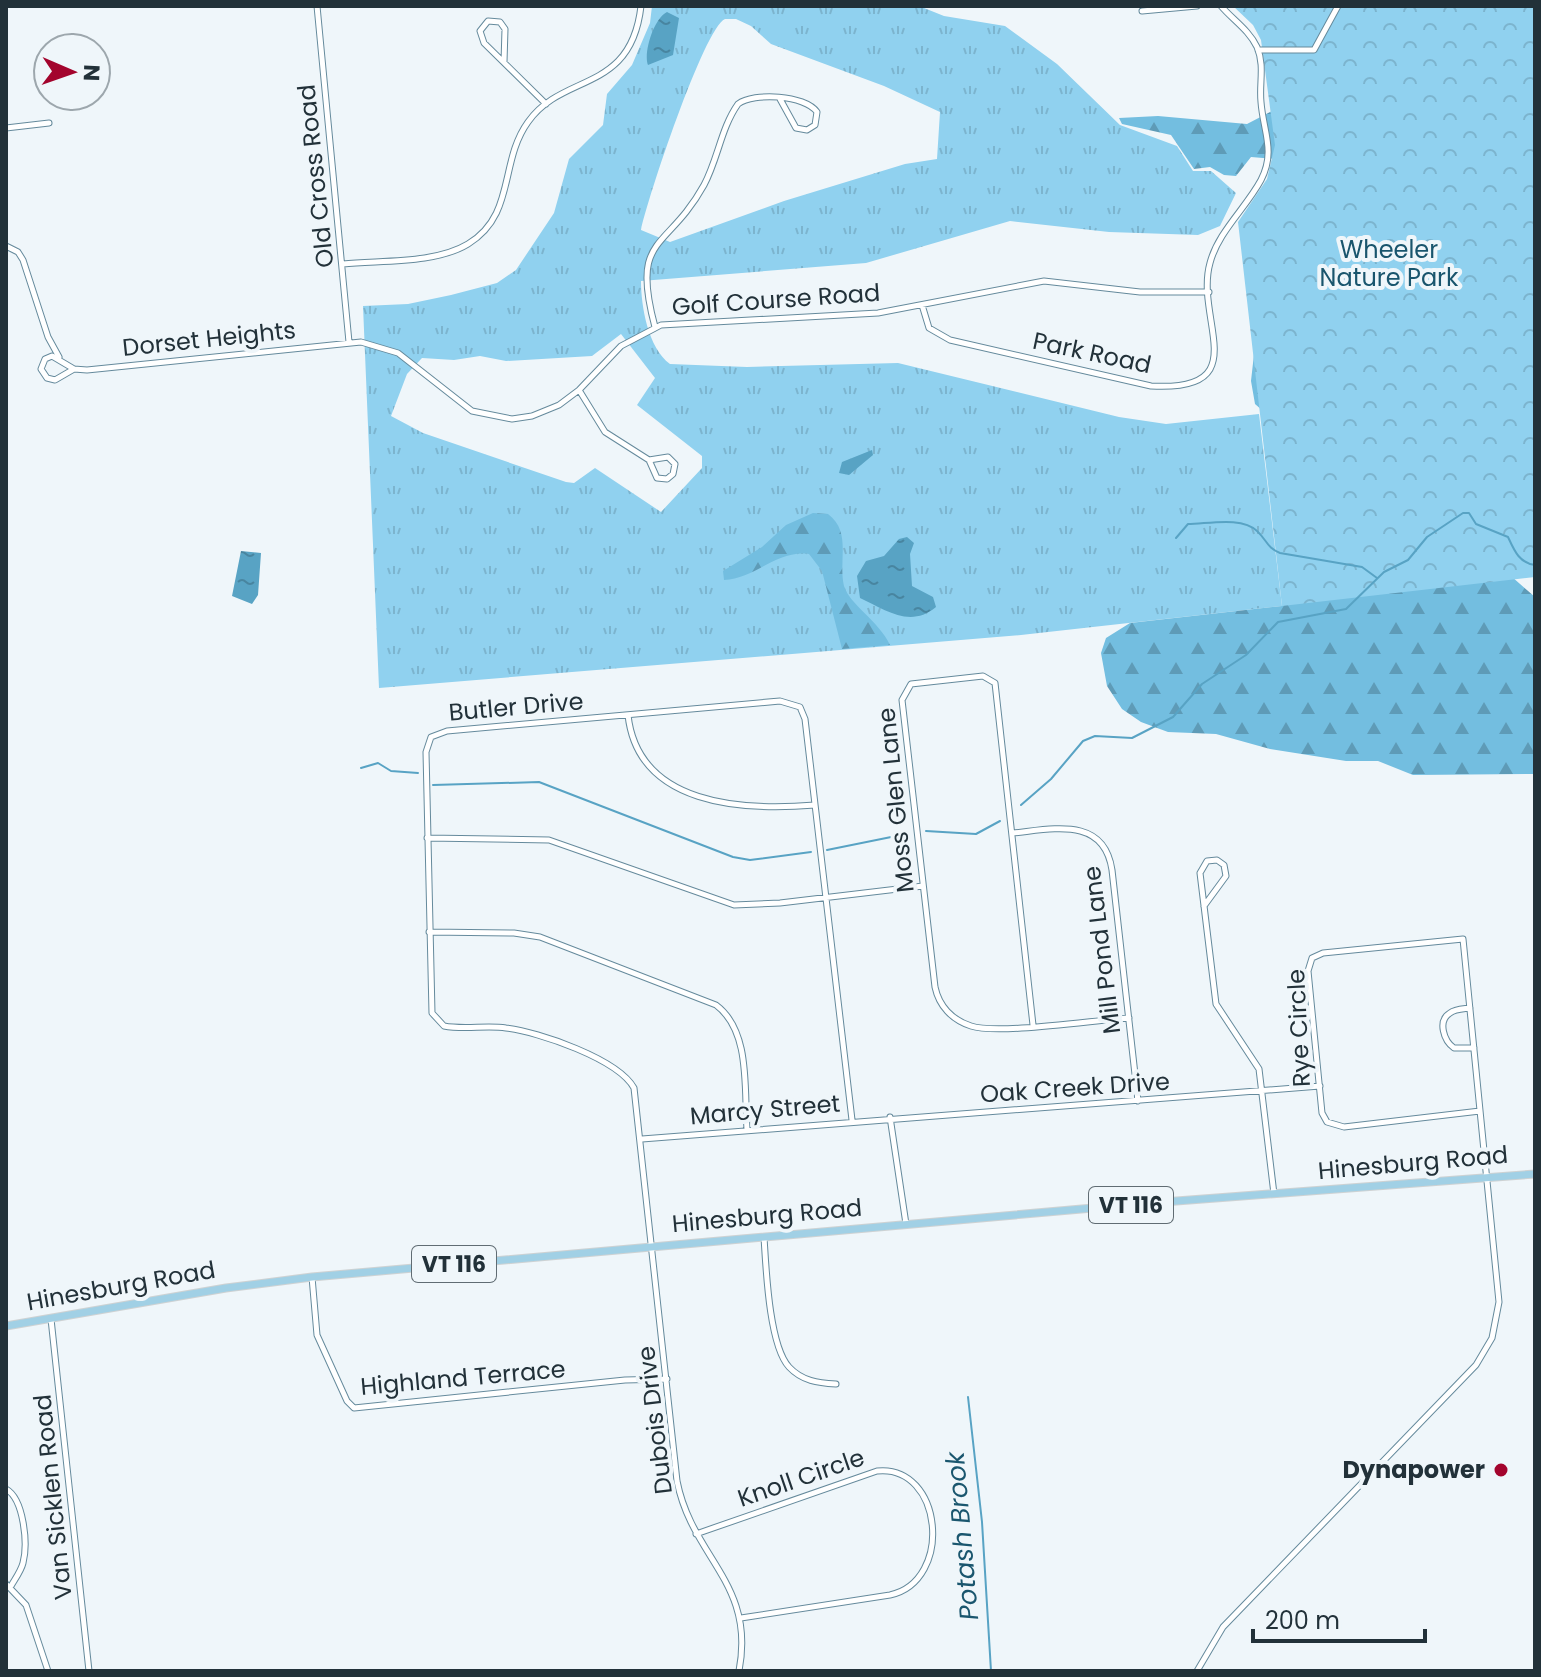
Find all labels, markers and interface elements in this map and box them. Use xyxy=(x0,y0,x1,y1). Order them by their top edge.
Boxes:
north arrow xyxy=(32,32,112,112)
text: N xyxy=(76,64,107,81)
street label: Old Cross Road xyxy=(289,83,342,269)
park label: Wheeler Nature Park xyxy=(1320,233,1459,294)
street label: Golf Course Road xyxy=(671,276,881,323)
street label: Dorset Heights xyxy=(121,313,297,364)
street label: Park Road xyxy=(1030,324,1154,381)
street label: Butler Drive xyxy=(447,684,585,729)
street label: Moss Glen Lane xyxy=(869,706,922,894)
street label: Mill Pond Lane xyxy=(1075,864,1128,1036)
street label: Rye Circle xyxy=(1279,968,1318,1088)
street label: Oak Creek Drive xyxy=(979,1064,1171,1111)
street label: Marcy Street xyxy=(689,1087,841,1133)
street label: Hinesburg Road xyxy=(1316,1138,1509,1187)
road number: VT 116 xyxy=(1089,1187,1173,1223)
street label: Hinesburg Road xyxy=(670,1191,863,1240)
road number: VT 116 xyxy=(412,1246,496,1282)
street label: Hinesburg Road xyxy=(24,1253,218,1318)
street label: Dubois Drive xyxy=(629,1344,680,1496)
street label: Highland Terrace xyxy=(359,1352,567,1403)
street label: Van Sicklen Road xyxy=(25,1393,80,1601)
street label: Knoll Circle xyxy=(733,1440,869,1515)
water label: Potash Brook xyxy=(937,1449,987,1622)
place label: Dynapower xyxy=(1342,1453,1485,1486)
marker: Dynapower xyxy=(1492,1461,1510,1479)
scale bar xyxy=(1253,1593,1425,1643)
text: 200 m xyxy=(1265,1604,1340,1637)

